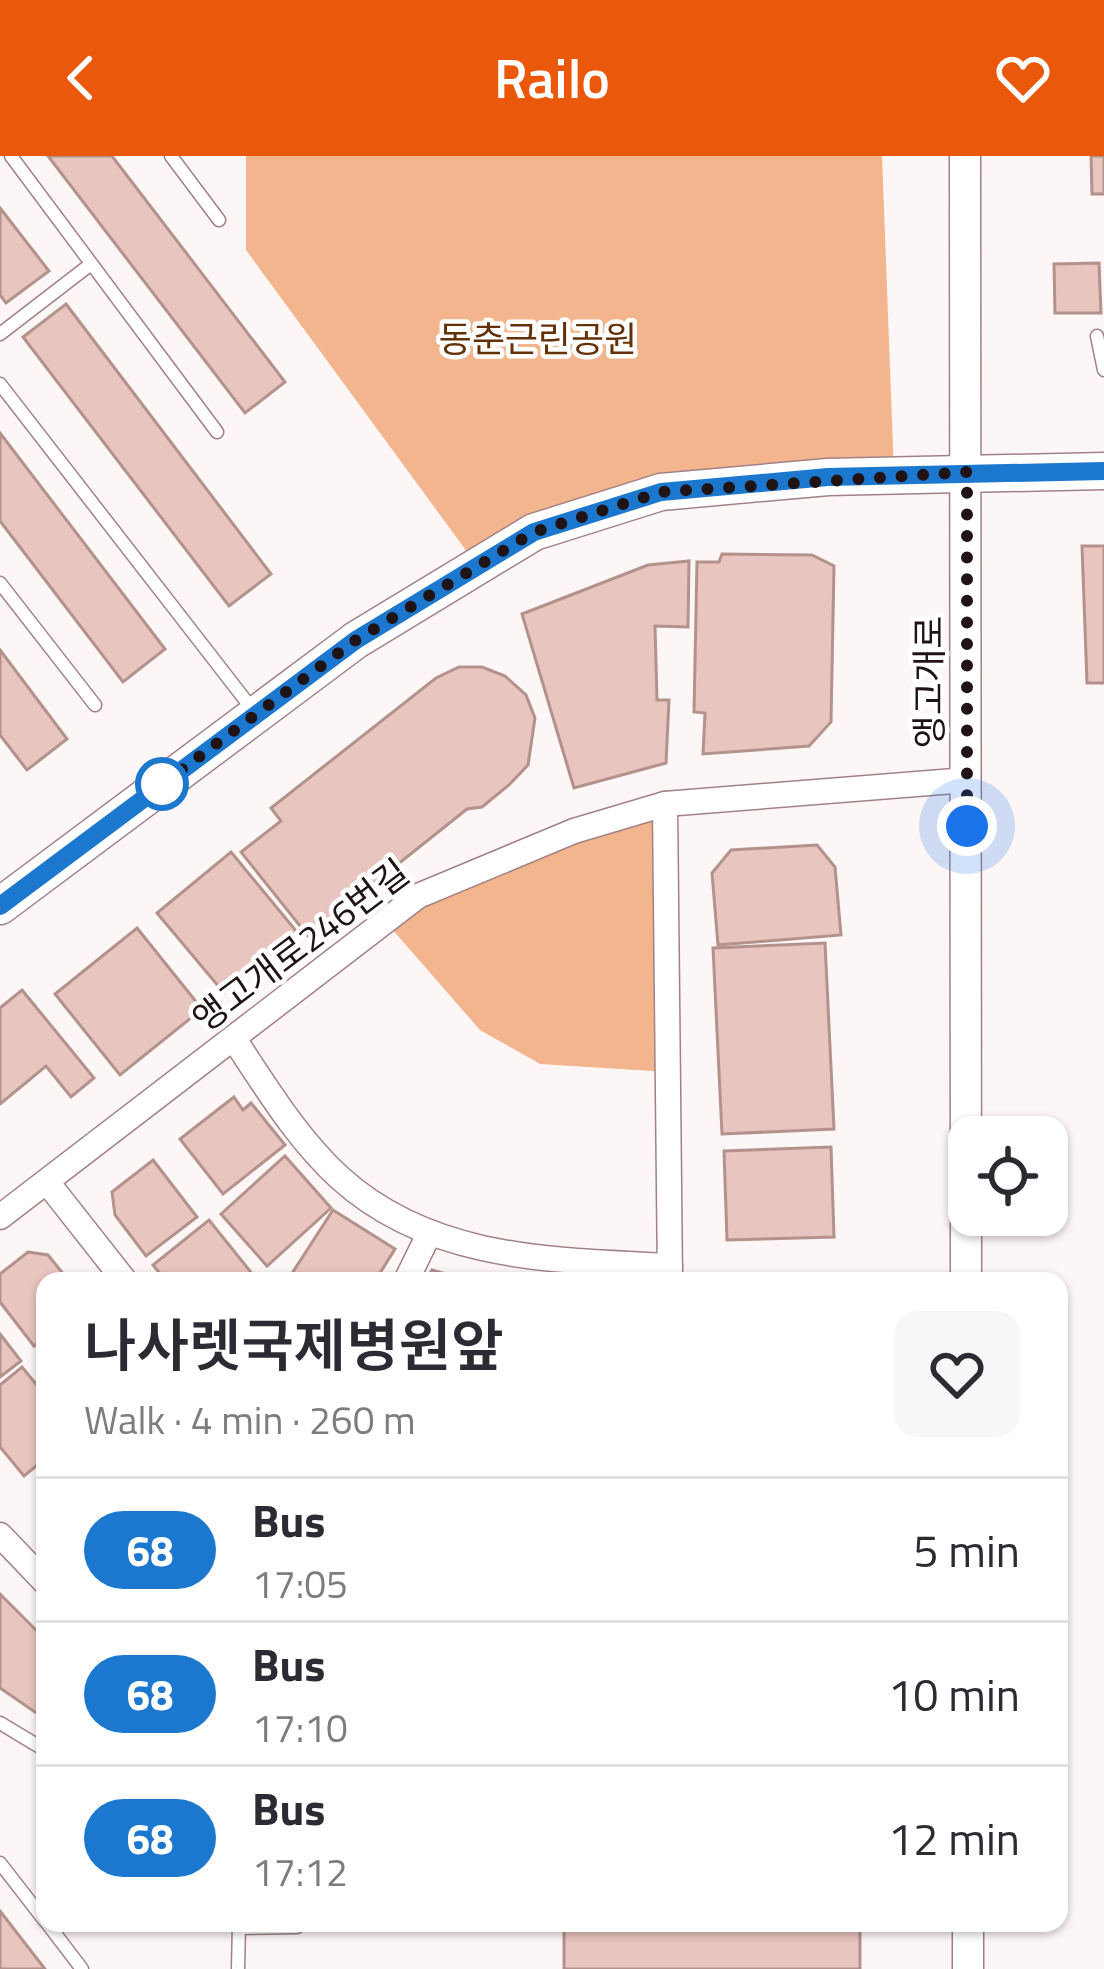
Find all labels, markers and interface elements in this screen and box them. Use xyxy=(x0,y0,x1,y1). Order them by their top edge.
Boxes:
text: Railo xyxy=(494,37,610,119)
icon: back xyxy=(48,45,114,111)
icon: heart xyxy=(990,45,1056,111)
park label: 동춘근린공원 xyxy=(439,311,637,366)
street label: 앵고개로 xyxy=(901,616,956,748)
unlabelled marker xyxy=(137,759,187,809)
your location xyxy=(937,796,997,856)
street label: 앵고개로246번길 xyxy=(180,845,420,1045)
map controls xyxy=(948,1116,1068,1236)
button: locate xyxy=(948,1116,1068,1236)
text: 나사렛국제병원앞 xyxy=(84,1301,504,1388)
button: heart xyxy=(894,1311,1020,1437)
text: Walk · 4 min · 260 m xyxy=(84,1390,416,1449)
text: Bus xyxy=(252,1486,326,1554)
text: 5 min xyxy=(913,1516,1020,1584)
text: 68 xyxy=(126,1518,174,1582)
text: 17:05 xyxy=(252,1554,348,1613)
text: Bus xyxy=(252,1630,326,1698)
text: 10 min xyxy=(888,1660,1020,1728)
text: 68 xyxy=(126,1662,174,1726)
text: 17:10 xyxy=(252,1698,348,1757)
text: Bus xyxy=(252,1774,326,1842)
text: 12 min xyxy=(888,1804,1020,1872)
text: 68 xyxy=(126,1806,174,1870)
text: 17:12 xyxy=(252,1842,348,1901)

